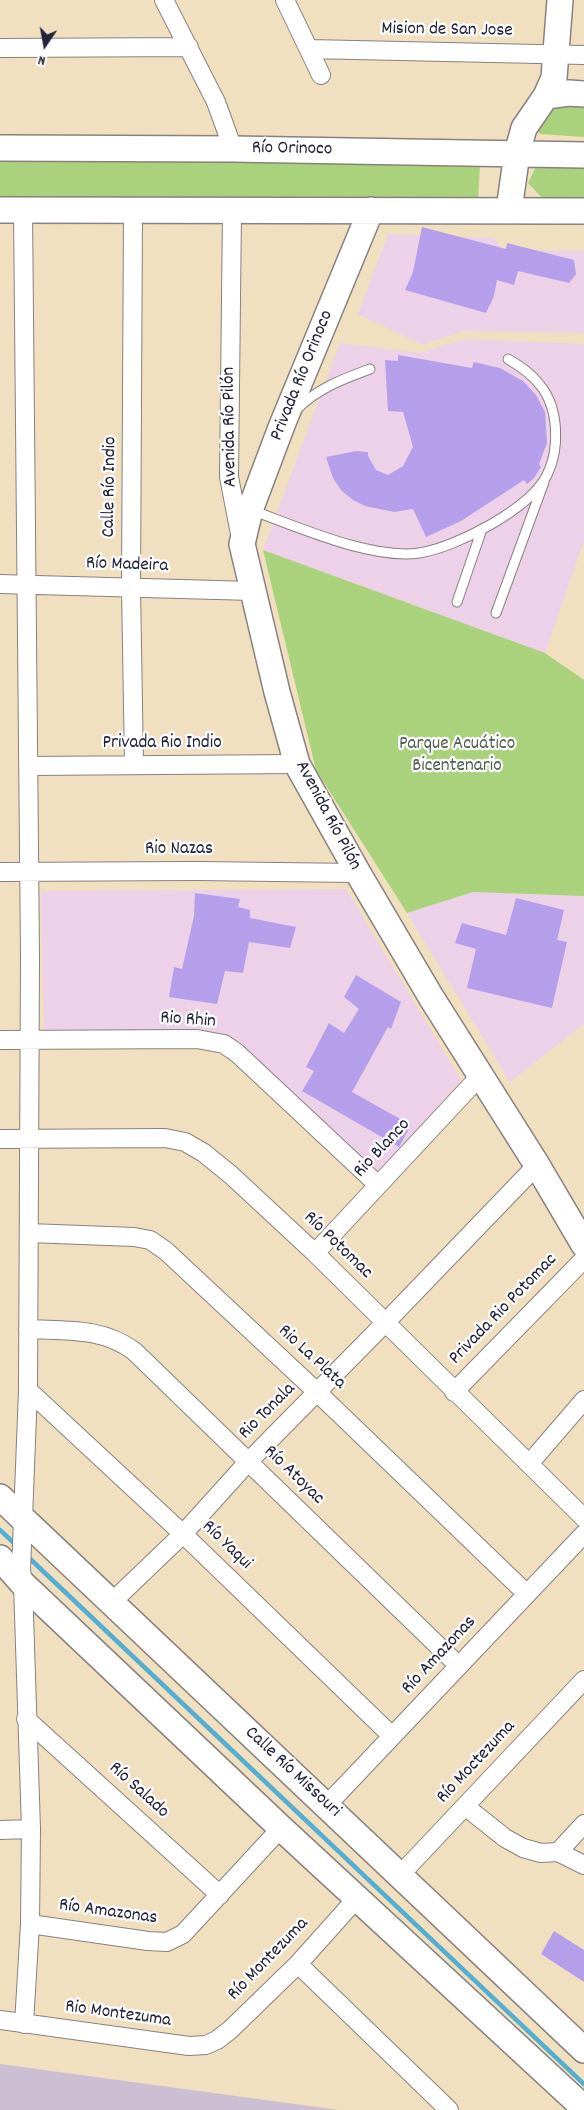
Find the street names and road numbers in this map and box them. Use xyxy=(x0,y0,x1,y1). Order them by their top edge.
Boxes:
street label: Mision de San Jose xyxy=(381,18,513,44)
street label: Río Orinoco xyxy=(252,138,332,162)
street label: Privada Río Orinoco xyxy=(266,308,340,444)
street label: Avenida Río Pilón xyxy=(219,367,243,487)
street label: Calle Río Indio xyxy=(99,436,123,538)
street label: Río Madeira xyxy=(85,553,169,579)
street label: Privada Rio Indio xyxy=(102,733,222,755)
street label: Avenida Río Pilón xyxy=(289,757,365,875)
street label: Rio Nazas xyxy=(145,839,213,861)
street label: Rio Rhin xyxy=(159,1008,217,1034)
street label: Rio Blanco xyxy=(350,1115,416,1183)
street label: Río Potomac xyxy=(298,1207,376,1285)
street label: Privada Rio Potomac xyxy=(445,1250,563,1370)
street label: Rio La Plata xyxy=(272,1321,350,1395)
street label: Rio Tonala xyxy=(235,1379,301,1445)
street label: Río Atoyac xyxy=(258,1442,328,1510)
street label: Río Yaqui xyxy=(196,1516,256,1576)
street label: Río Amazonas xyxy=(398,1612,482,1700)
street label: Río Moctezuma xyxy=(433,1717,521,1809)
street label: Calle Río Missouri xyxy=(239,1723,345,1823)
street label: Río Salado xyxy=(103,1758,173,1824)
street label: Río Amazonas xyxy=(57,1895,159,1931)
street label: Río Montezuma xyxy=(224,1914,314,2006)
street label: Rio Montezuma xyxy=(64,1996,172,2034)

